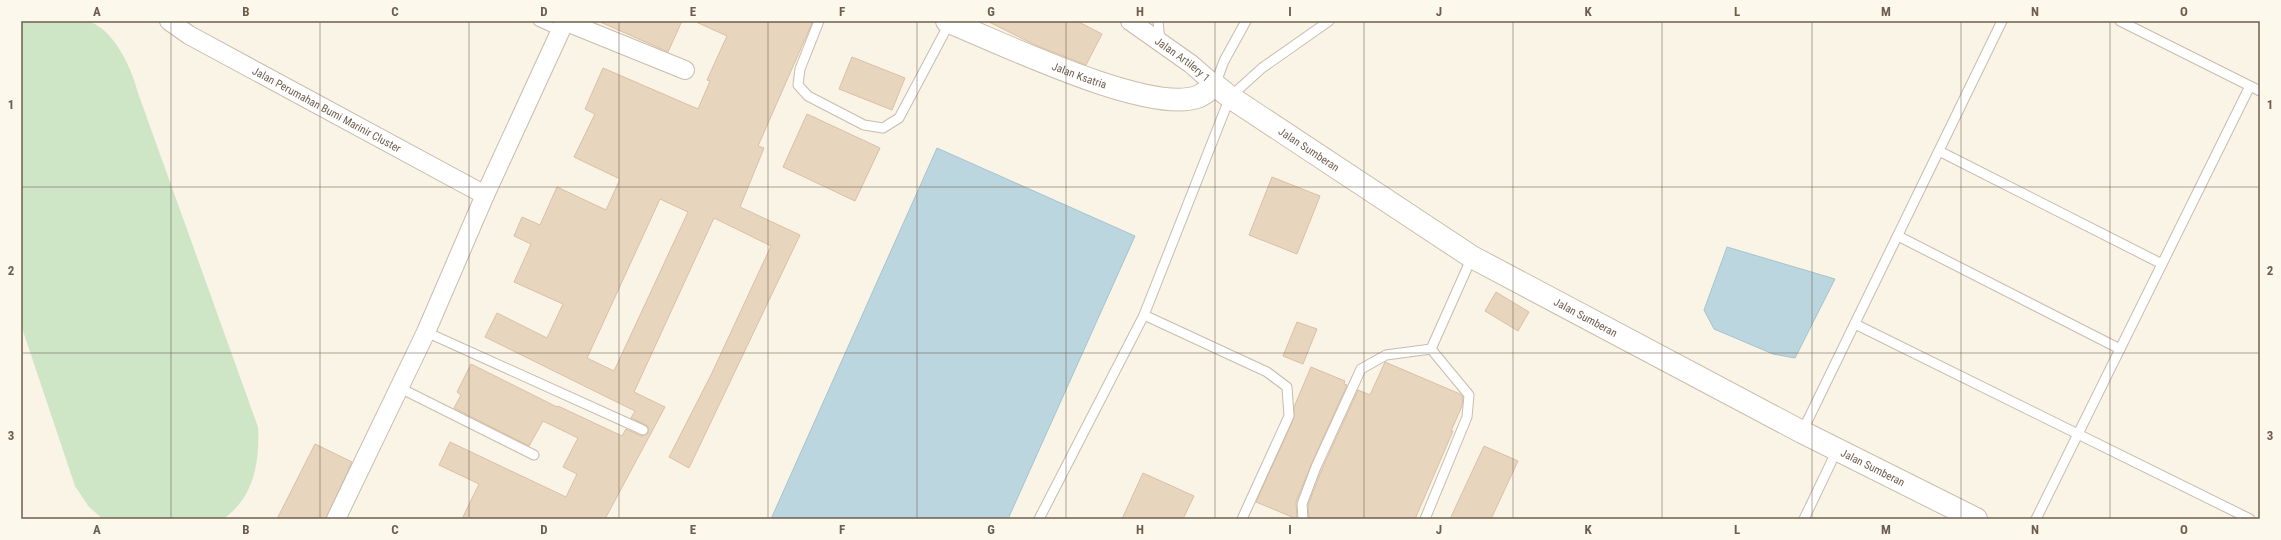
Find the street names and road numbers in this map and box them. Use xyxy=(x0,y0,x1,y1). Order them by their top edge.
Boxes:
street label: Jalan Artilery 1 xyxy=(1152,35,1212,85)
street label: Jalan Ksatria xyxy=(1050,60,1108,92)
street label: Jalan Perumahan Bumi Marinir Cluster xyxy=(250,64,404,156)
street label: Jalan Sumberan xyxy=(1276,125,1341,174)
street label: Jalan Sumberan xyxy=(1551,296,1619,340)
street label: Jalan Sumberan xyxy=(1838,446,1907,489)

